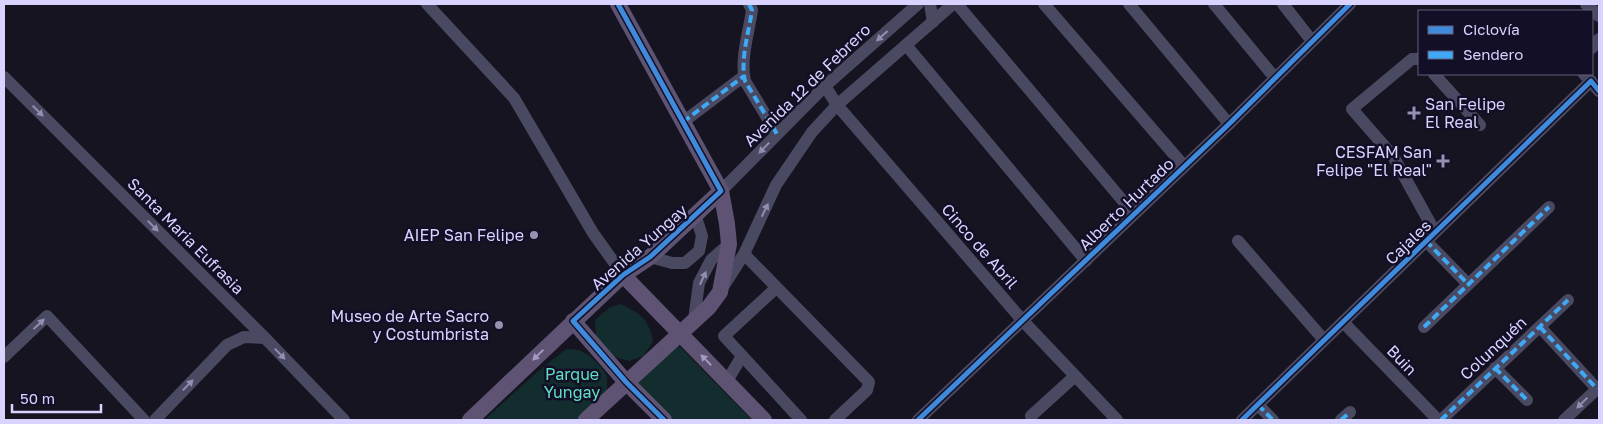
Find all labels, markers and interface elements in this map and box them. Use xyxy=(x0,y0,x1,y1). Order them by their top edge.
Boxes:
legend xyxy=(1418,10,1593,75)
street label: Avenida 12 de Febrero xyxy=(739,19,875,151)
text: Ciclovía xyxy=(1463,20,1520,38)
one-way arrow xyxy=(876,30,888,42)
text: Sendero xyxy=(1463,45,1523,63)
place label: San Felipe El Real xyxy=(1425,94,1505,132)
one-way arrow xyxy=(32,105,44,117)
marker: San Felipe El Real xyxy=(1407,106,1421,120)
one-way arrow xyxy=(758,141,770,153)
place label: CESFAM San Felipe "El Real" xyxy=(1316,142,1432,180)
street label: Alberto Hurtado xyxy=(1074,154,1178,254)
marker: CESFAM San Felipe "El Real" xyxy=(1436,154,1450,168)
street label: Santa Maria Eufrasia xyxy=(123,173,249,299)
street label: Cinco de Abril xyxy=(937,199,1023,293)
street label: Avenida Yungay xyxy=(587,200,691,294)
one-way arrow xyxy=(761,203,769,217)
street label: Cajales xyxy=(1381,215,1435,269)
one-way arrow xyxy=(147,220,159,232)
place label: AIEP San Felipe xyxy=(404,225,524,245)
marker: AIEP San Felipe xyxy=(528,229,540,241)
one-way arrow xyxy=(699,271,707,285)
place label: Museo de Arte Sacro y Costumbrista xyxy=(330,306,489,344)
street label: Colunquén xyxy=(1456,312,1530,384)
one-way arrow xyxy=(33,318,45,330)
marker: Museo de Arte Sacro y Costumbrista xyxy=(493,319,505,331)
street label: Buin xyxy=(1383,341,1421,379)
one-way arrow xyxy=(274,347,286,359)
one-way arrow xyxy=(532,349,544,361)
one-way arrow xyxy=(700,354,712,366)
park label: Parque Yungay xyxy=(544,364,600,402)
one-way arrow xyxy=(182,379,194,391)
scale bar xyxy=(12,382,101,414)
text: 50 m xyxy=(20,389,55,407)
one-way arrow xyxy=(1576,397,1588,409)

